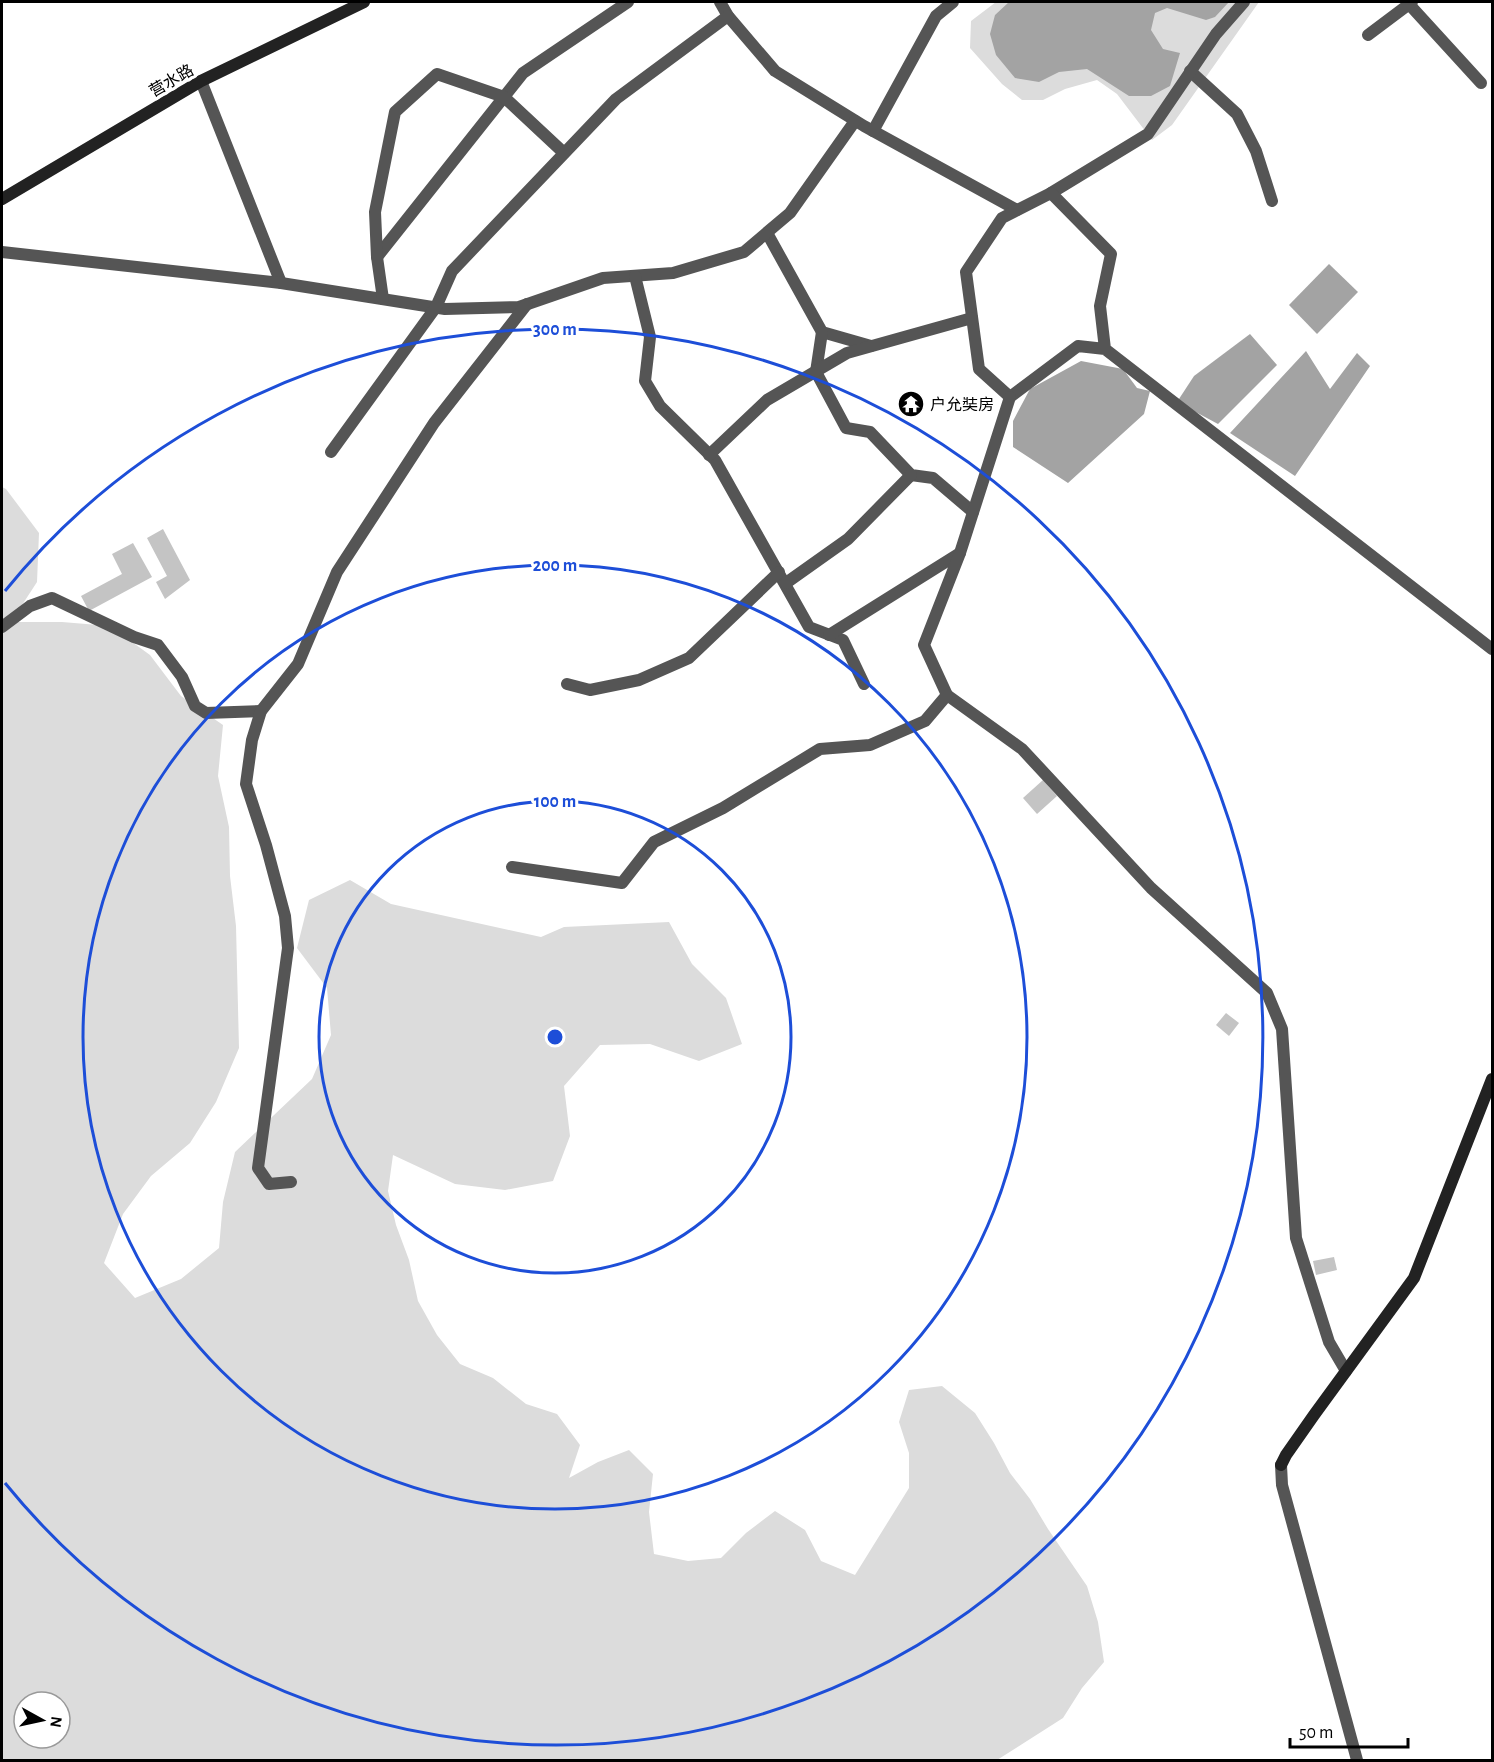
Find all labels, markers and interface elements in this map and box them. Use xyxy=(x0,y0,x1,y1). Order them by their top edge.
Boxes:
street label: 营水路 xyxy=(146,61,196,100)
text: 300 m xyxy=(533,321,577,339)
temple icon: 户允奘房 xyxy=(896,389,926,419)
place label: 户允奘房 xyxy=(930,396,994,413)
text: 200 m xyxy=(533,557,577,575)
text: 100 m xyxy=(534,793,576,811)
centre of rings xyxy=(545,1027,565,1047)
north arrow xyxy=(12,1690,72,1750)
scale bar xyxy=(1290,1711,1408,1749)
text: N xyxy=(47,1715,65,1729)
text: 50 m xyxy=(1299,1724,1333,1742)

